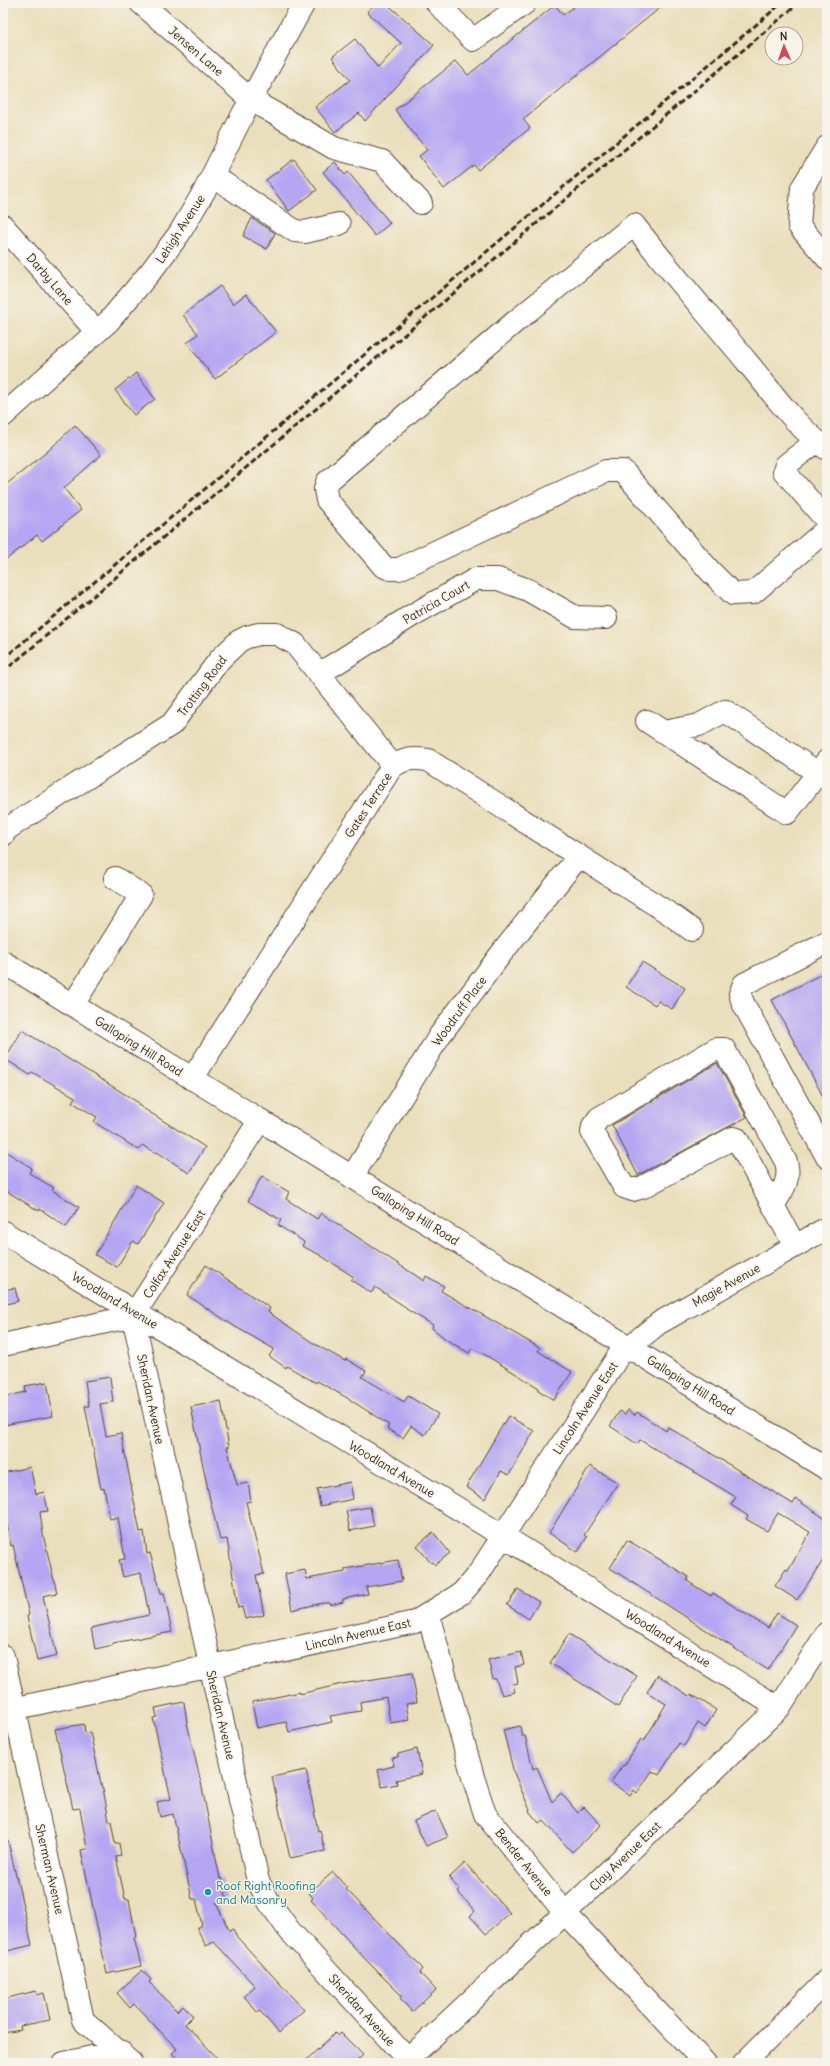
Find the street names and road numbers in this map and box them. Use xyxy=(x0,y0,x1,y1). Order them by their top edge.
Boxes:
street label: Jensen Lane xyxy=(165,23,227,79)
street label: Lehigh Avenue xyxy=(152,192,208,266)
street label: Darby Lane xyxy=(24,250,76,308)
street label: Patricia Court xyxy=(400,577,472,627)
street label: Trotting Road xyxy=(174,653,230,719)
street label: Gates Terrace xyxy=(341,769,395,841)
street label: Woodruff Place xyxy=(429,973,489,1049)
street label: Galloping Hill Road xyxy=(92,1013,186,1079)
street label: Galloping Hill Road xyxy=(368,1182,462,1248)
street label: Colfax Avenue East xyxy=(140,1207,208,1301)
street label: Magie Avenue xyxy=(689,1260,763,1310)
street label: Woodland Avenue xyxy=(69,1268,161,1332)
street label: Galloping Hill Road xyxy=(644,1352,738,1418)
street label: Sheridan Avenue xyxy=(134,1353,168,1445)
street label: Lincoln Avenue East xyxy=(549,1359,621,1457)
street label: Woodland Avenue xyxy=(346,1437,438,1501)
street label: Woodland Avenue xyxy=(623,1606,713,1670)
street label: Lincoln Avenue East xyxy=(304,1615,412,1653)
street label: Sheridan Avenue xyxy=(203,1669,239,1761)
street label: Clay Avenue East xyxy=(586,1818,664,1894)
street label: Sherman Avenue xyxy=(32,1822,68,1916)
street label: Bender Avenue xyxy=(492,1825,556,1899)
street label: Sheridan Avenue xyxy=(326,1971,398,2049)

